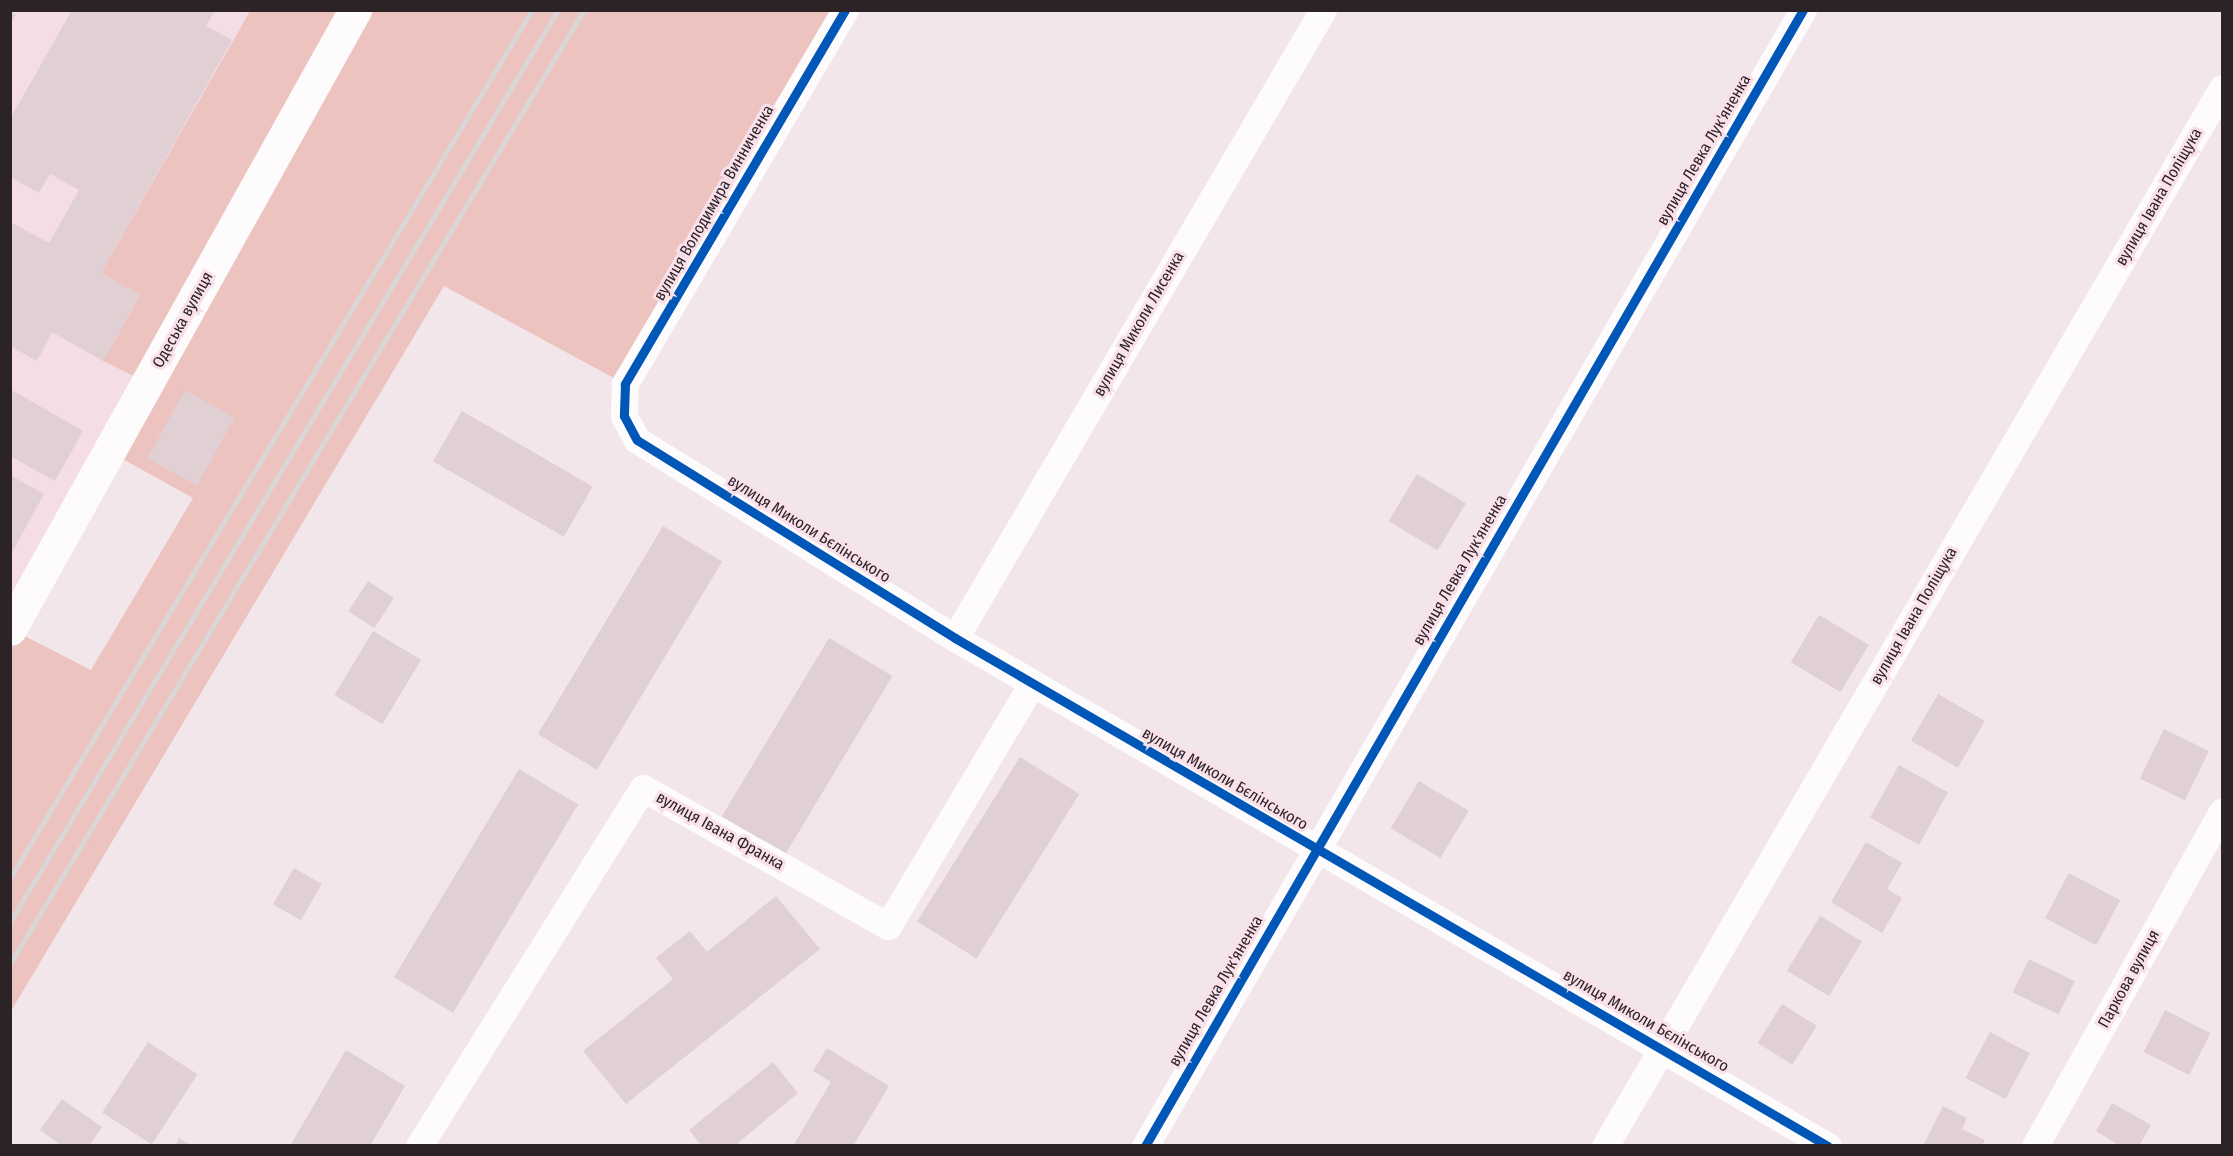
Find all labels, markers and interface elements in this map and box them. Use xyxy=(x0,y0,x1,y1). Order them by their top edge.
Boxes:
street label: вулиця Левка Лук'яненка xyxy=(1653,71,1755,229)
street label: вулиця Володимира Винниченка xyxy=(650,102,778,304)
street label: вулиця Івана Поліщука xyxy=(2112,125,2206,269)
street label: вулиця Миколи Лисенка xyxy=(1090,248,1188,400)
street label: Одеська вулиця xyxy=(149,269,217,371)
street label: вулиця Миколи Бєлінського xyxy=(724,471,894,587)
street label: вулиця Левка Лук'яненка xyxy=(1409,491,1511,649)
street label: вулиця Івана Поліщука xyxy=(1867,544,1961,688)
street label: вулиця Миколи Бєлінського xyxy=(1139,724,1311,834)
street label: вулиця Івана Франка xyxy=(653,788,787,874)
street label: вулиця Левка Лук'яненка xyxy=(1165,912,1267,1070)
street label: Паркова вулиця xyxy=(2094,927,2164,1031)
street label: вулиця Миколи Бєлінського xyxy=(1560,966,1732,1076)

